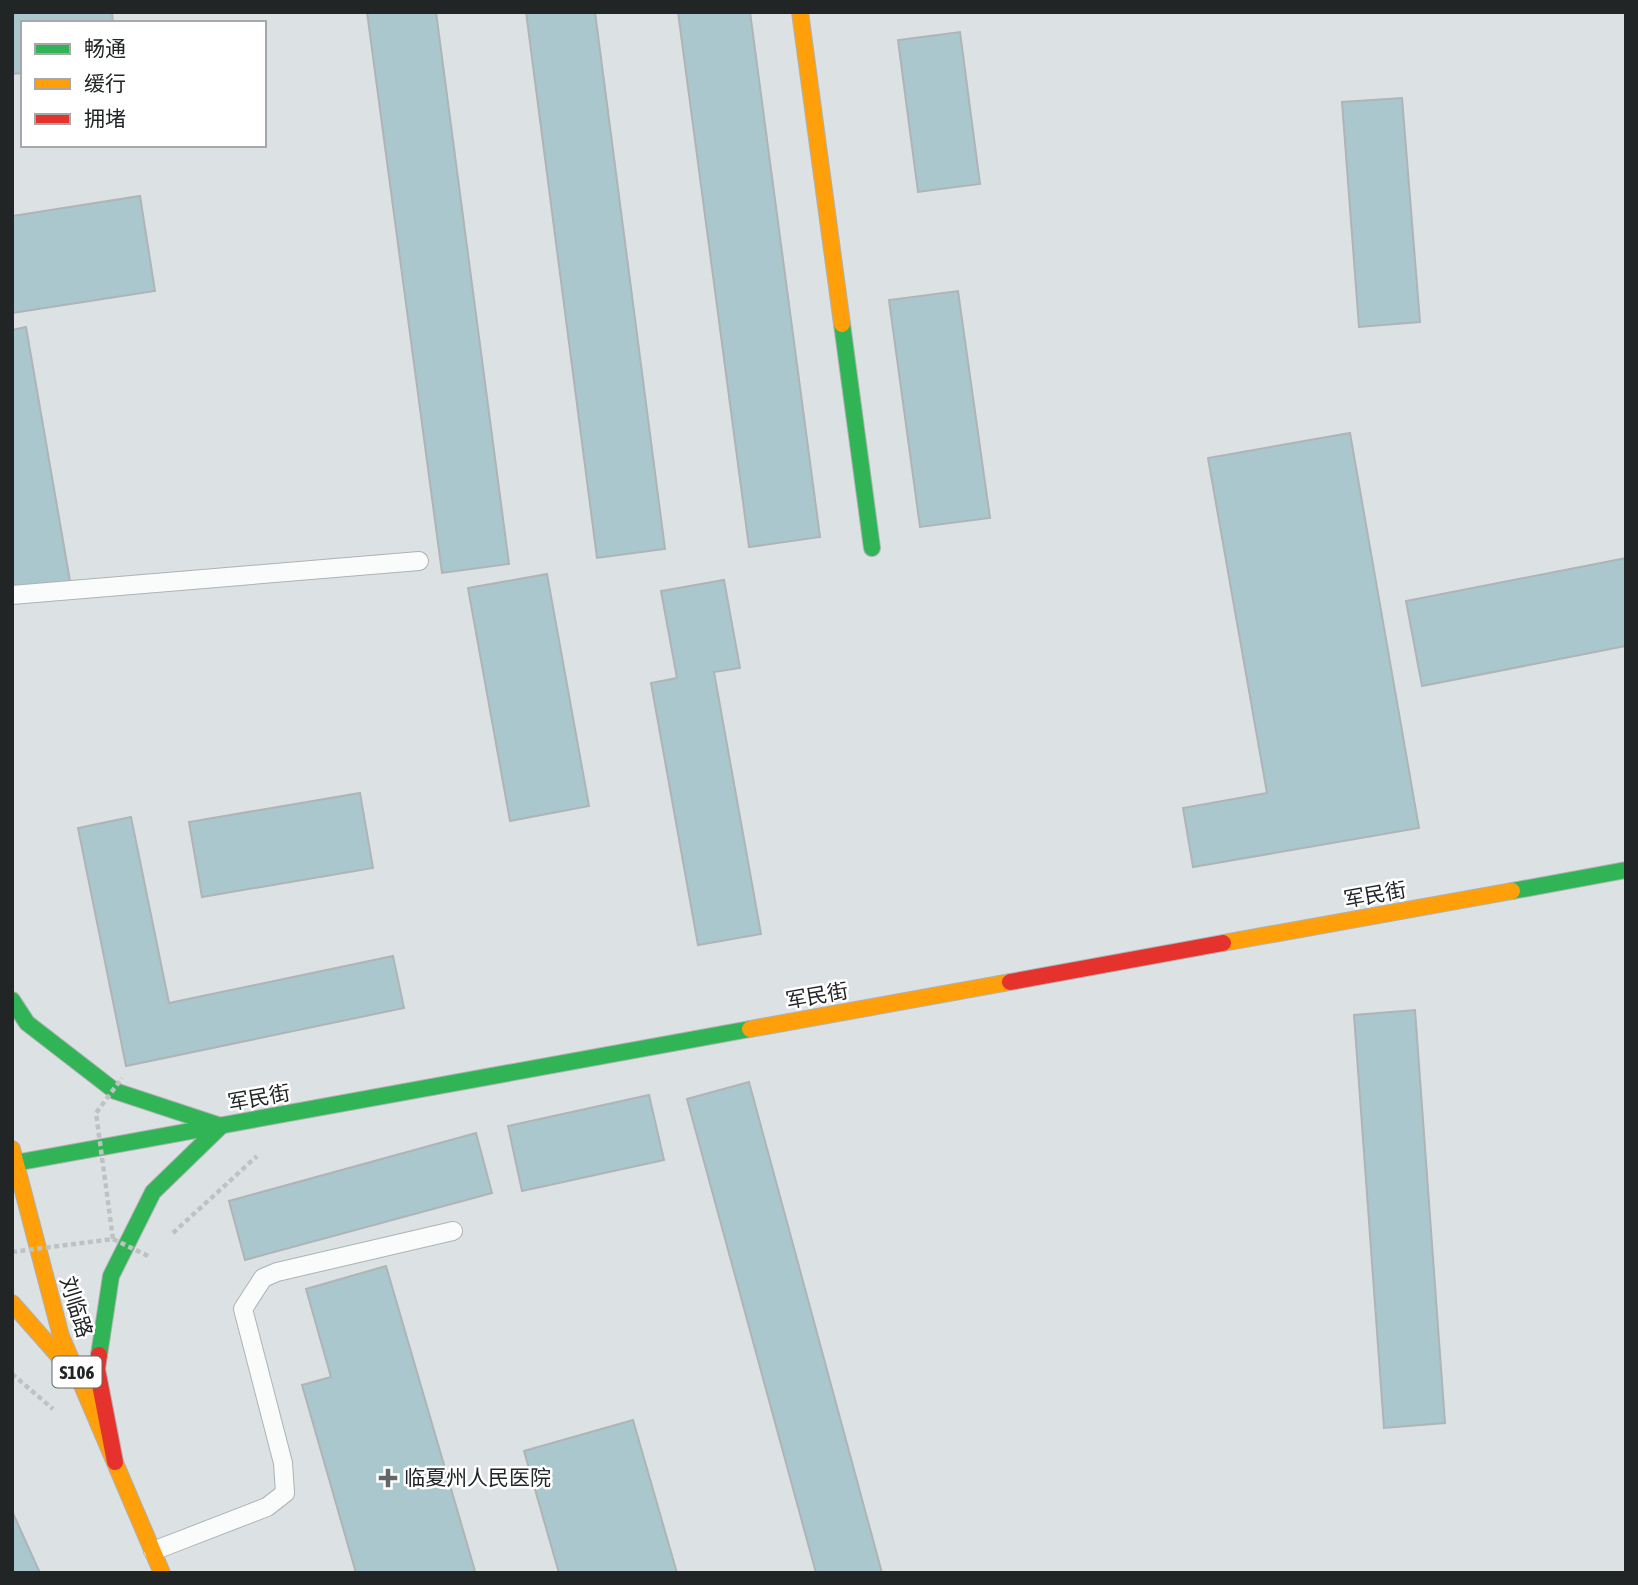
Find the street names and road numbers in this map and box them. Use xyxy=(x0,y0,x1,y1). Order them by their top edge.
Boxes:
street label: 军民街 xyxy=(1342,877,1408,911)
street label: 军民街 xyxy=(784,978,850,1012)
street label: 军民街 xyxy=(226,1080,292,1114)
street label: 刘临路 xyxy=(56,1273,98,1340)
road number: S106 xyxy=(52,1356,102,1388)

